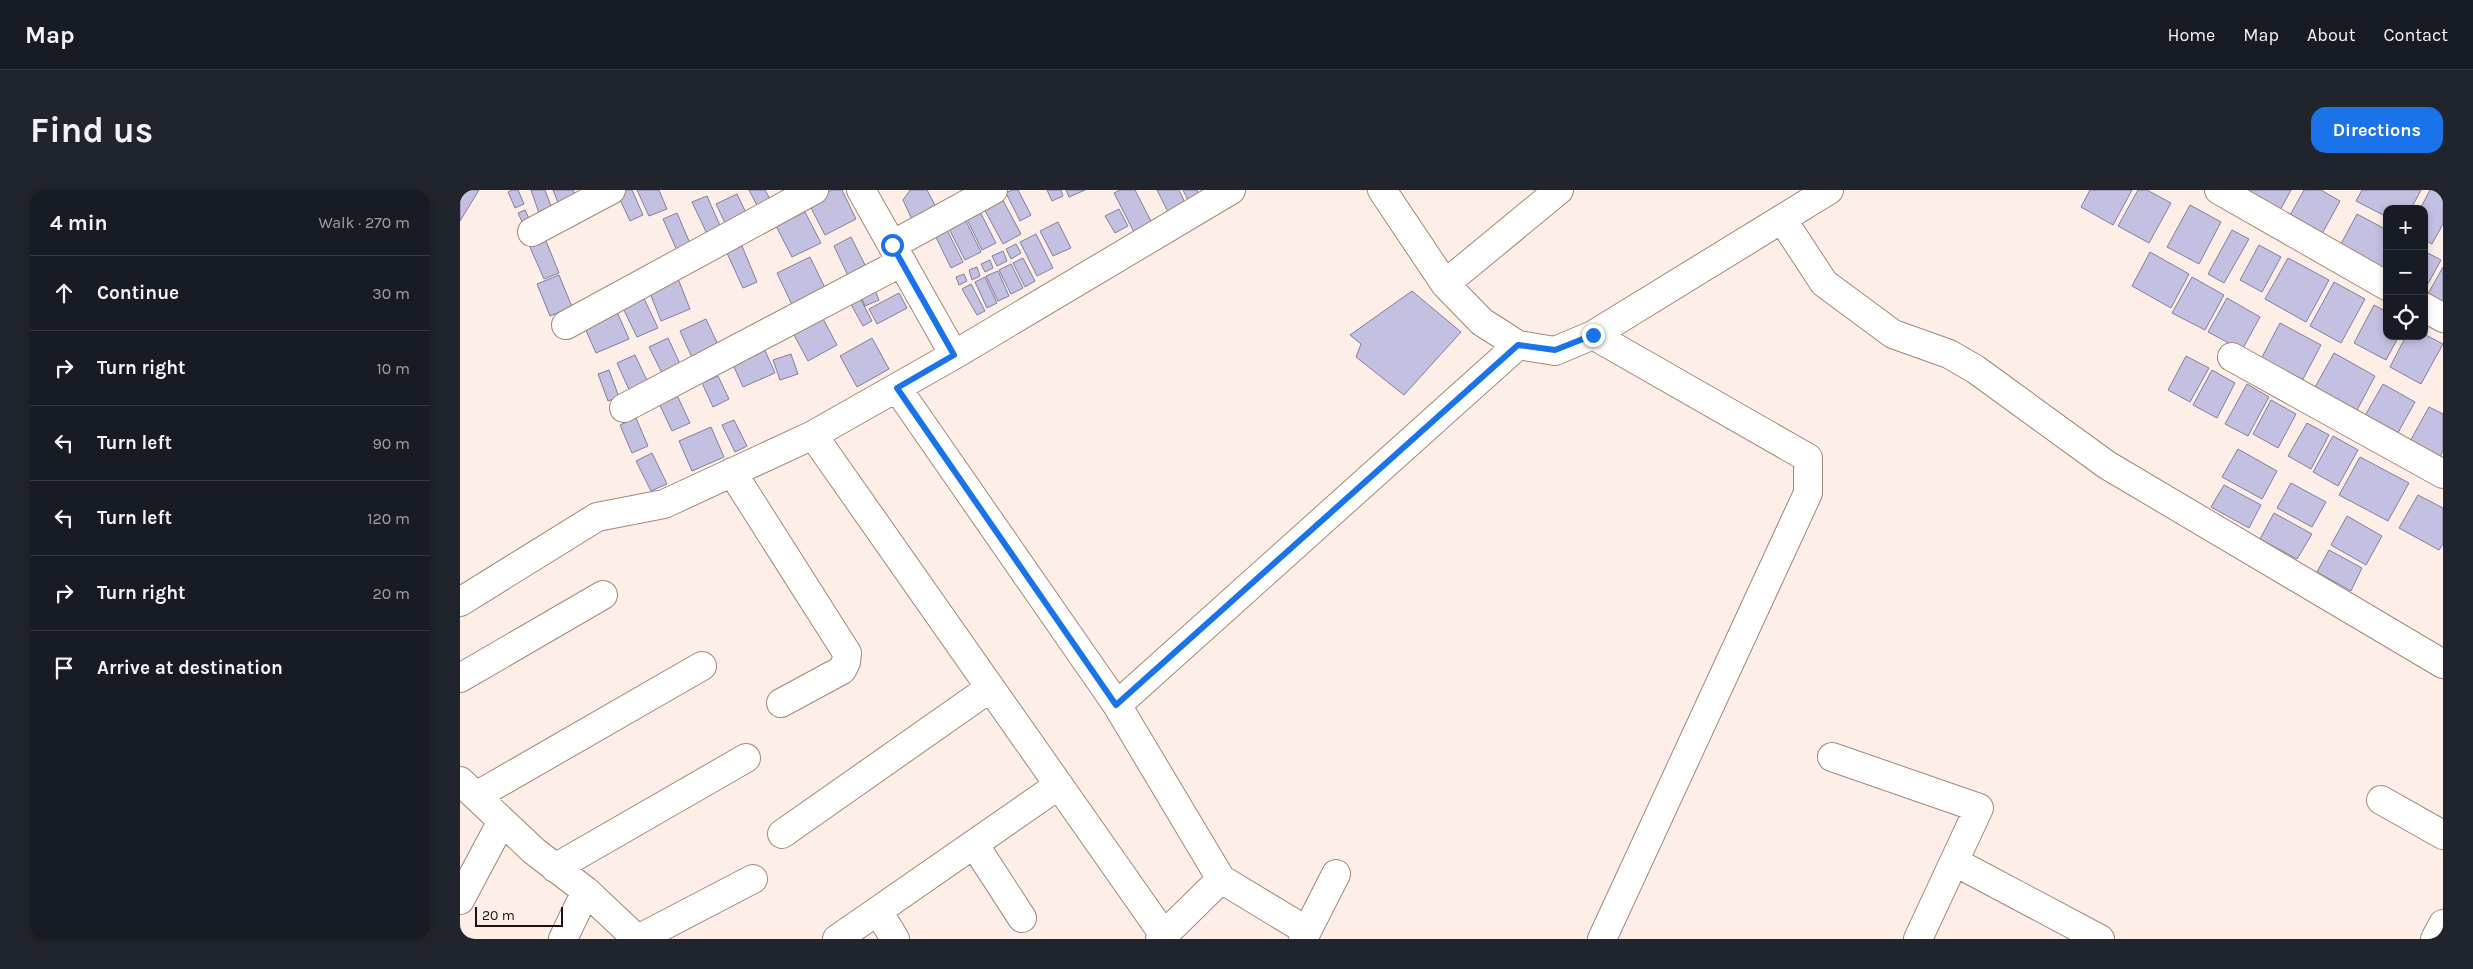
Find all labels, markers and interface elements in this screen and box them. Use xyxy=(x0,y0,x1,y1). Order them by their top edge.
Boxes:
text: Map xyxy=(25,21,75,49)
text: Home xyxy=(2167,24,2215,46)
text: Map xyxy=(2243,24,2279,46)
text: About xyxy=(2307,24,2356,46)
text: Contact xyxy=(2384,24,2448,46)
button: Directions xyxy=(2311,107,2443,153)
text: Find us xyxy=(30,110,153,151)
map controls xyxy=(2383,205,2428,340)
button: + xyxy=(2383,205,2428,250)
text: 4 min xyxy=(50,211,108,235)
text: Walk · 270 m xyxy=(318,213,410,232)
route start xyxy=(881,234,904,257)
button: − xyxy=(2383,250,2428,295)
icon: ahead xyxy=(50,279,78,307)
text: Continue xyxy=(97,282,179,304)
text: 30 m xyxy=(372,284,410,303)
button: locate xyxy=(2383,295,2428,340)
route end xyxy=(1582,324,1605,347)
icon: right xyxy=(50,354,78,382)
text: Turn right xyxy=(97,357,186,379)
text: 10 m xyxy=(376,359,410,378)
icon: left xyxy=(50,429,78,457)
text: Turn left xyxy=(97,432,172,454)
text: 90 m xyxy=(372,434,410,453)
icon: left xyxy=(50,504,78,532)
text: Turn left xyxy=(97,507,172,529)
text: 120 m xyxy=(367,509,410,528)
icon: right xyxy=(50,579,78,607)
text: Turn right xyxy=(97,582,186,604)
text: 20 m xyxy=(372,584,410,603)
icon: arrive xyxy=(50,654,78,682)
text: Arrive at destination xyxy=(97,657,283,679)
scale bar xyxy=(475,904,562,927)
text: 20 m xyxy=(482,907,515,924)

